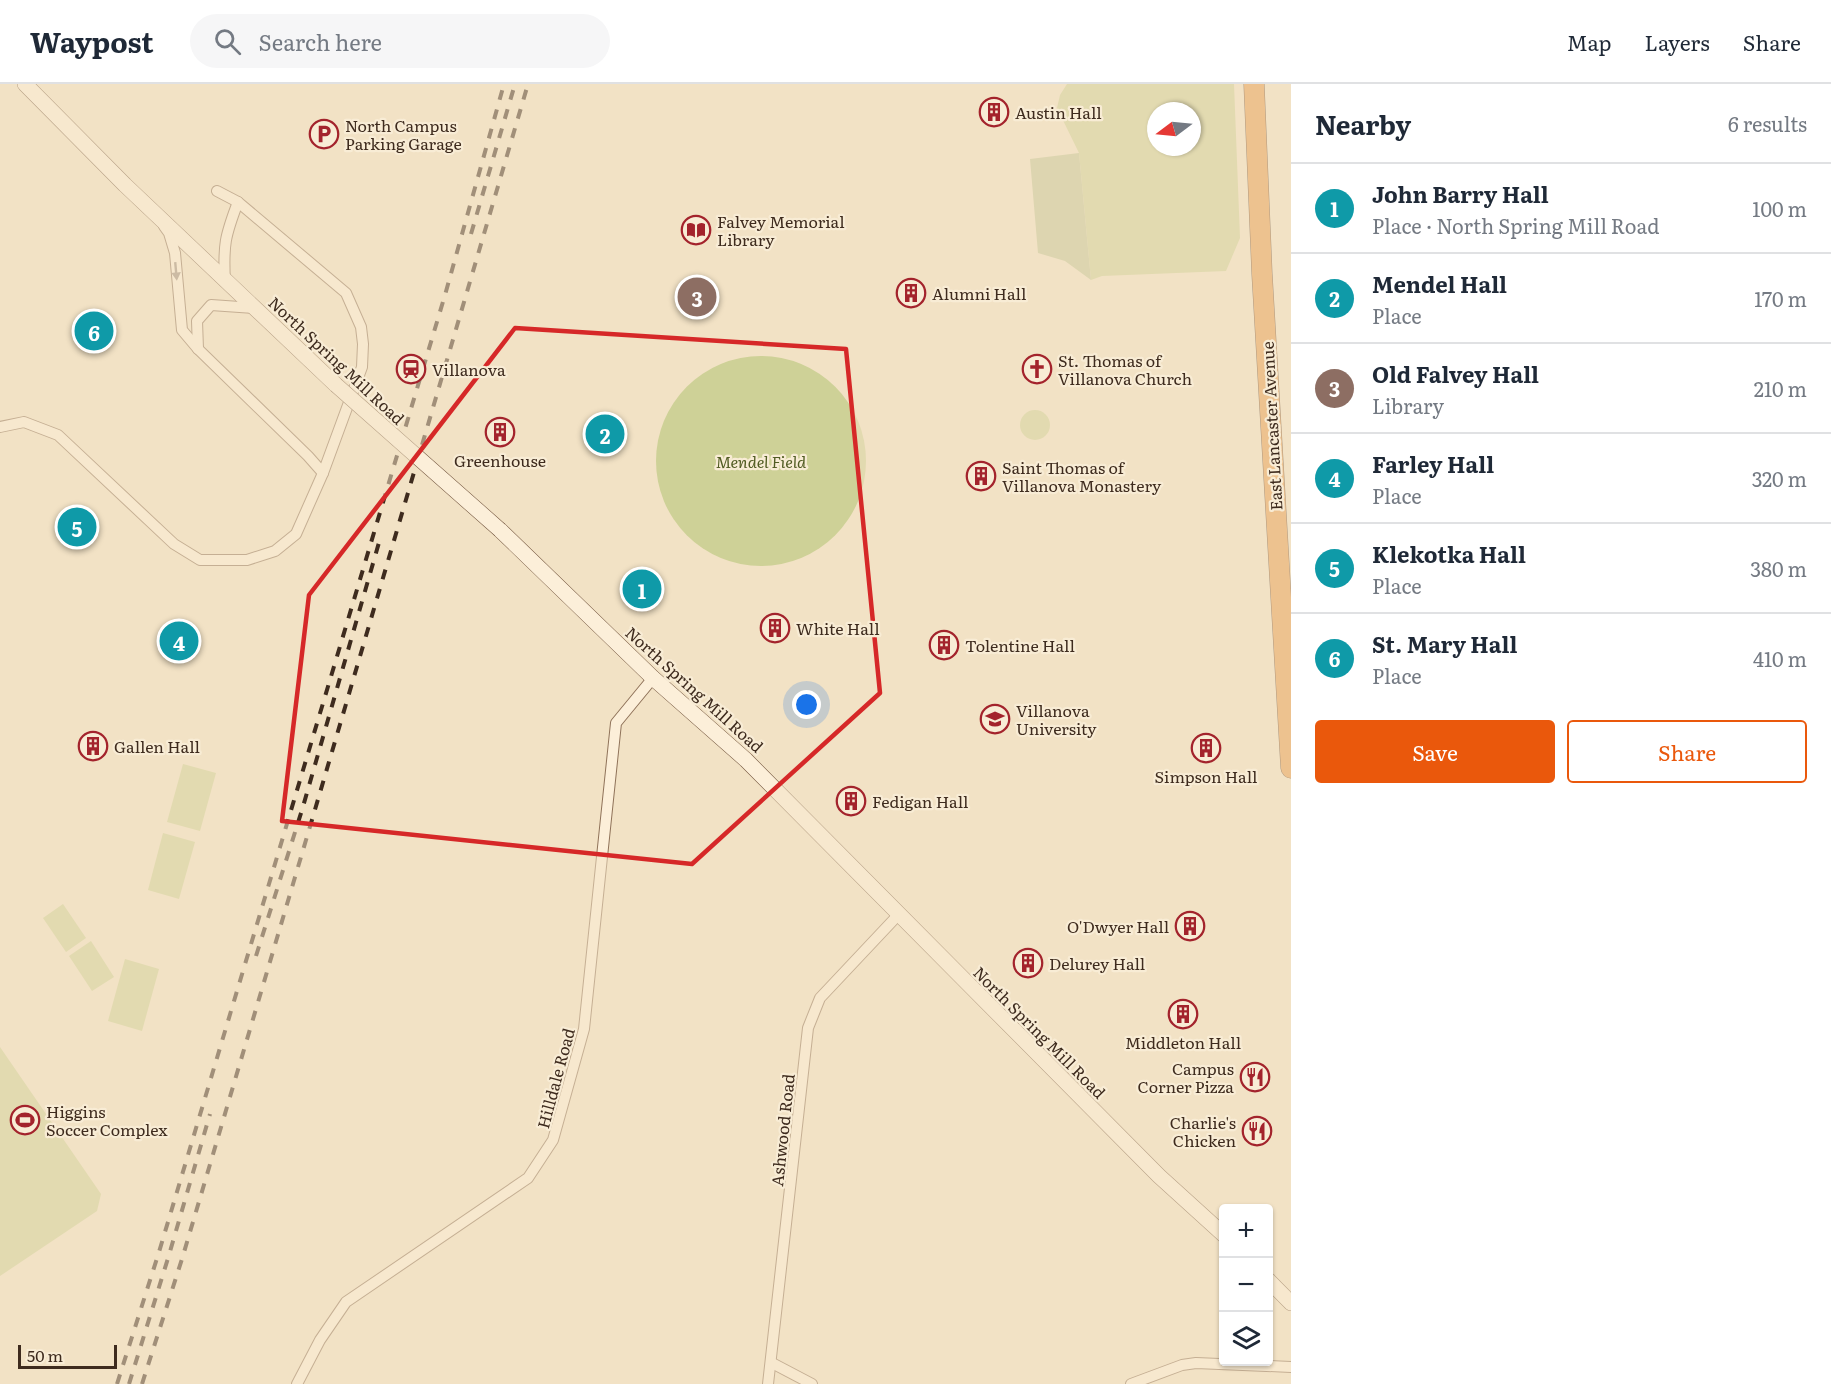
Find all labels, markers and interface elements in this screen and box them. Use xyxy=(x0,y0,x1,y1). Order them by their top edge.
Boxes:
search box xyxy=(190,14,610,68)
text: Waypost xyxy=(30,20,154,62)
icon: search xyxy=(211,25,244,58)
text: Search here xyxy=(259,25,382,58)
text: Map xyxy=(1567,26,1612,57)
text: Layers xyxy=(1645,26,1710,57)
text: Share xyxy=(1743,26,1801,57)
building icon: Austin Hall xyxy=(978,96,1010,128)
place label: Austin Hall xyxy=(1015,100,1102,124)
north arrow xyxy=(1147,102,1201,156)
text: Nearby xyxy=(1315,104,1411,143)
text: 6 results xyxy=(1728,108,1807,138)
place label: North Campus Parking Garage xyxy=(345,113,462,155)
parking icon: North Campus Parking Garage xyxy=(308,118,340,150)
text: John Barry Hall xyxy=(1372,177,1549,210)
text: 1 xyxy=(1330,193,1339,223)
text: 100 m xyxy=(1752,193,1807,223)
place label: Falvey Memorial Library xyxy=(717,209,845,251)
text: Place · North Spring Mill Road xyxy=(1372,210,1659,240)
library icon: Falvey Memorial Library xyxy=(680,214,712,246)
one-way arrow xyxy=(171,261,181,280)
text: Mendel Hall xyxy=(1372,267,1507,300)
pin: 3 xyxy=(678,274,716,320)
building icon: Alumni Hall xyxy=(895,277,927,309)
place label: Alumni Hall xyxy=(932,281,1026,305)
text: 2 xyxy=(1329,283,1340,313)
text: 170 m xyxy=(1754,283,1807,313)
street label: North Spring Mill Road xyxy=(264,290,411,430)
text: Place xyxy=(1372,300,1422,330)
pin: 6 xyxy=(74,308,113,354)
street label: East Lancaster Avenue xyxy=(1255,341,1287,511)
place label: St. Thomas of Villanova Church xyxy=(1058,348,1192,390)
station icon: Villanova xyxy=(395,353,427,385)
church icon: St. Thomas of Villanova Church xyxy=(1021,353,1053,385)
place label: Villanova xyxy=(432,357,506,381)
text: Old Falvey Hall xyxy=(1372,357,1539,390)
text: 3 xyxy=(1329,373,1340,403)
text: 210 m xyxy=(1754,373,1807,403)
text: Library xyxy=(1372,390,1444,420)
pin: 2 xyxy=(586,412,624,456)
building icon: Greenhouse xyxy=(484,416,516,448)
text: Farley Hall xyxy=(1372,447,1494,480)
place label: Greenhouse xyxy=(454,448,546,472)
park label: Mendel Field xyxy=(716,449,807,473)
place label: Saint Thomas of Villanova Monastery xyxy=(1002,455,1162,497)
building icon: Saint Thomas of Villanova Monastery xyxy=(965,460,997,492)
text: 4 xyxy=(1328,463,1341,493)
text: 320 m xyxy=(1752,463,1807,493)
text: Place xyxy=(1372,480,1422,510)
pin: 5 xyxy=(58,504,97,550)
text: Klekotka Hall xyxy=(1372,537,1526,570)
text: 5 xyxy=(1329,553,1340,583)
text: 380 m xyxy=(1750,553,1807,583)
pin: 1 xyxy=(622,566,662,612)
text: Place xyxy=(1372,570,1422,600)
building icon: White Hall xyxy=(759,612,791,644)
place label: White Hall xyxy=(796,616,880,640)
pin: 4 xyxy=(160,618,198,664)
street label: North Spring Mill Road xyxy=(621,620,769,758)
text: St. Mary Hall xyxy=(1372,627,1518,660)
building icon: Tolentine Hall xyxy=(928,629,960,661)
place label: Tolentine Hall xyxy=(965,633,1075,657)
text: 6 xyxy=(1329,643,1340,673)
text: 410 m xyxy=(1753,643,1807,673)
text: Place xyxy=(1372,660,1422,690)
your location xyxy=(792,690,821,719)
place label: Villanova University xyxy=(1016,698,1097,740)
school or university icon: Villanova University xyxy=(979,703,1011,735)
button: Save xyxy=(1315,720,1555,783)
button: Share xyxy=(1567,720,1807,783)
building icon: Gallen Hall xyxy=(77,730,109,762)
building icon: Simpson Hall xyxy=(1190,732,1222,764)
place label: Gallen Hall xyxy=(114,734,200,758)
place label: Simpson Hall xyxy=(1155,764,1257,788)
building icon: Fedigan Hall xyxy=(835,785,867,817)
place label: Fedigan Hall xyxy=(872,789,968,813)
building icon: O'Dwyer Hall xyxy=(1174,910,1206,942)
place label: O'Dwyer Hall xyxy=(1067,914,1169,938)
building icon: Delurey Hall xyxy=(1012,947,1044,979)
place label: Delurey Hall xyxy=(1049,951,1145,975)
street label: North Spring Mill Road xyxy=(968,960,1112,1104)
building icon: Middleton Hall xyxy=(1167,998,1199,1030)
street label: Hilldale Road xyxy=(530,1025,580,1131)
place label: Middleton Hall xyxy=(1125,1030,1241,1054)
place label: Campus Corner Pizza xyxy=(1137,1056,1234,1098)
restaurant icon: Campus Corner Pizza xyxy=(1239,1061,1271,1093)
street label: Ashwood Road xyxy=(764,1072,800,1187)
place label: Higgins Soccer Complex xyxy=(46,1099,169,1141)
sports icon: Higgins Soccer Complex xyxy=(9,1104,41,1136)
place label: Charlie's Chicken xyxy=(1170,1110,1236,1152)
restaurant icon: Charlie's Chicken xyxy=(1241,1115,1273,1147)
map controls xyxy=(1219,1204,1273,1366)
button: + xyxy=(1219,1204,1273,1258)
button: − xyxy=(1219,1258,1273,1312)
button: layers xyxy=(1219,1312,1273,1366)
scale bar xyxy=(18,1342,117,1370)
text: 50 m xyxy=(27,1343,63,1367)

